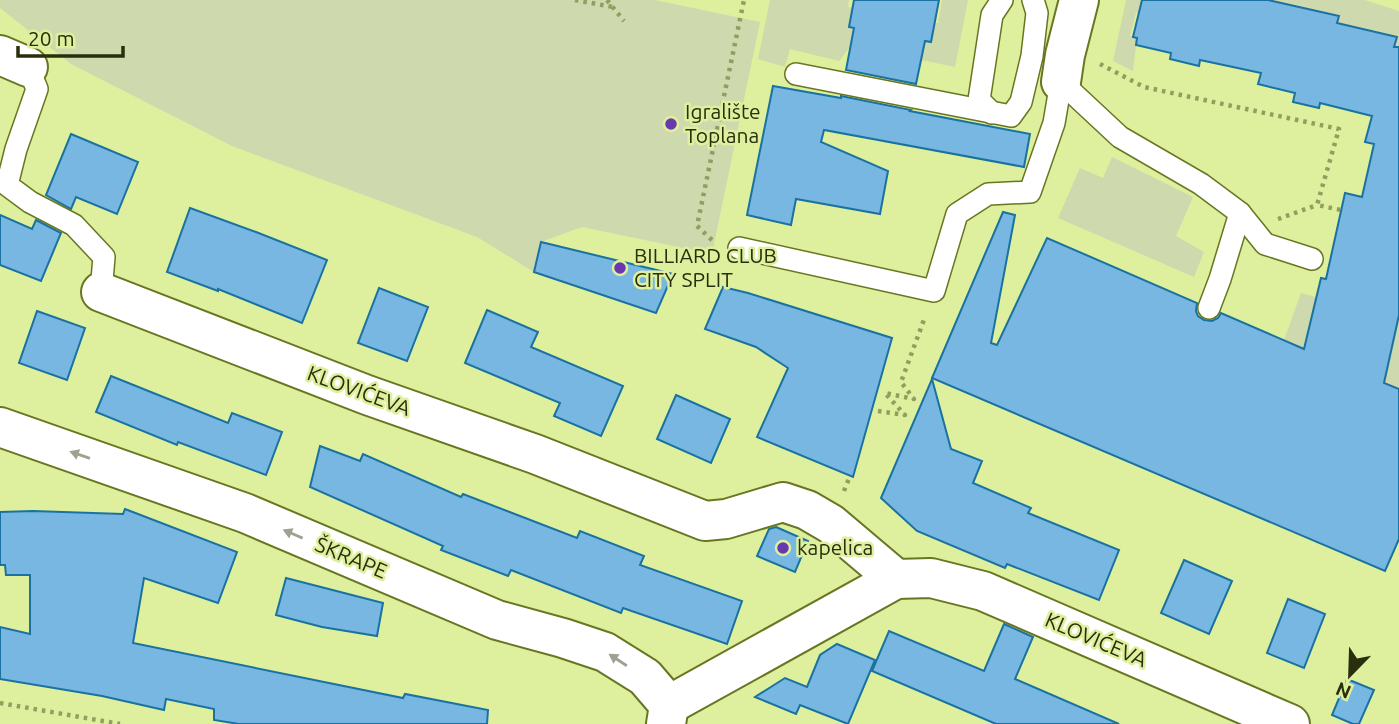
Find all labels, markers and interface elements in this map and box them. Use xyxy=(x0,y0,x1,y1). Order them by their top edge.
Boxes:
scale bar xyxy=(18,14,122,58)
text: 20 m xyxy=(28,26,75,50)
place label: Igralište Toplana xyxy=(685,99,761,147)
marker: Igralište Toplana xyxy=(663,116,679,132)
place label: BILLIARD CLUB CITY SPLIT xyxy=(634,243,777,291)
marker: BILLIARD CLUB CITY SPLIT xyxy=(612,260,628,276)
street label: KLOVIĆEVA xyxy=(304,360,415,420)
one-way arrow xyxy=(69,449,90,460)
one-way arrow xyxy=(282,528,303,539)
street label: ŠKRAPE xyxy=(312,531,391,583)
place label: kapelica xyxy=(797,535,873,559)
marker: kapelica xyxy=(775,540,791,556)
street label: KLOVIĆEVA xyxy=(1042,607,1151,671)
north arrow xyxy=(1315,640,1385,710)
one-way arrow xyxy=(609,654,628,667)
text: N xyxy=(1333,678,1354,704)

